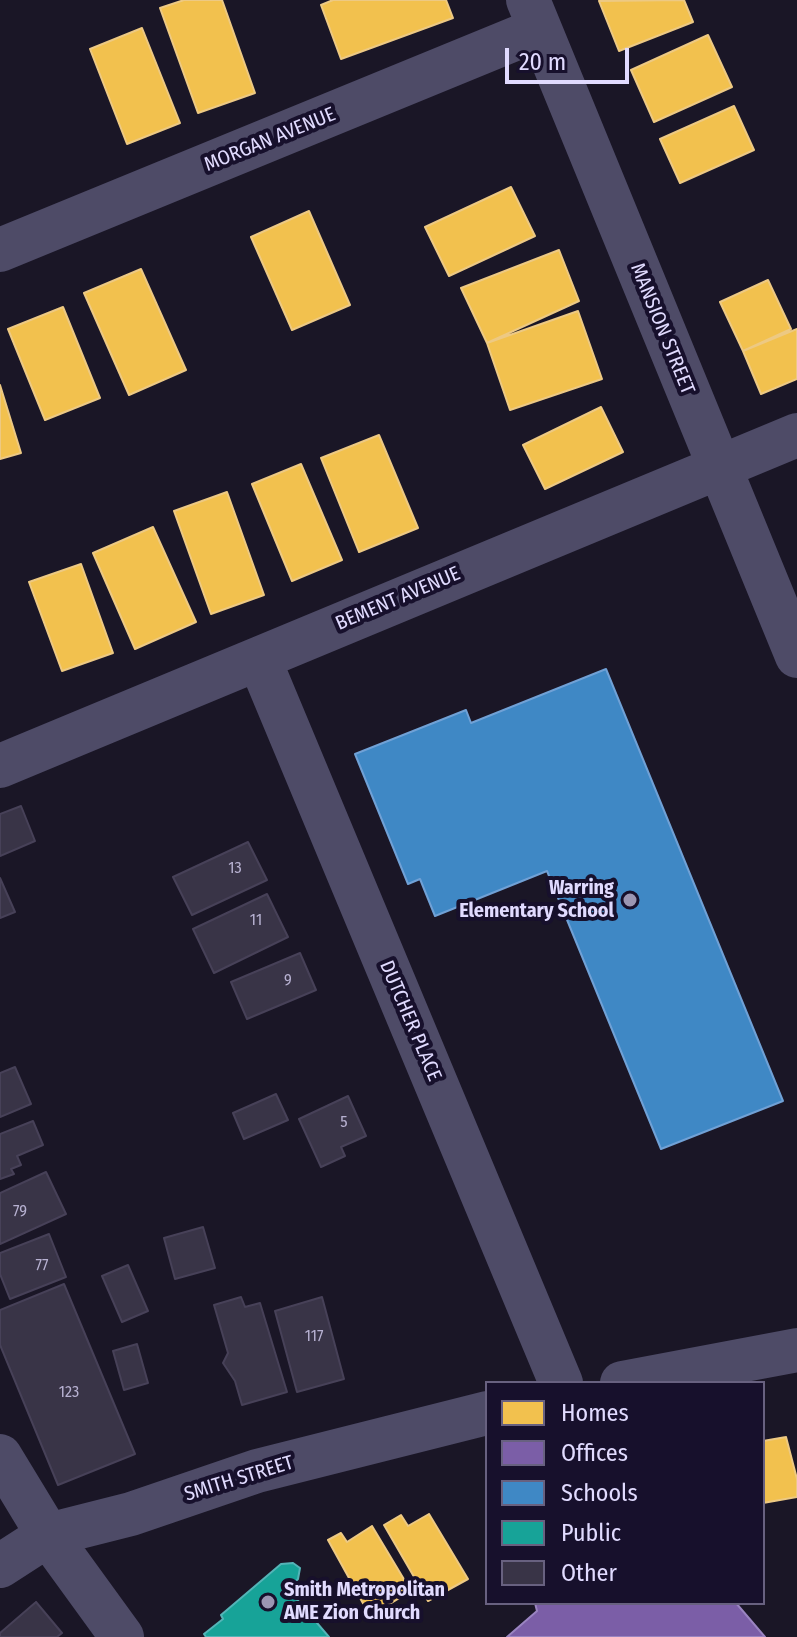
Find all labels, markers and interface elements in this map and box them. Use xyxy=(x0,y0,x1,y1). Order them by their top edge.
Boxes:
scale bar xyxy=(509,32,633,82)
text: 20 m xyxy=(519,48,566,76)
street label: MORGAN AVENUE xyxy=(201,103,339,177)
street label: MANSION STREET xyxy=(625,260,699,398)
street label: BEMENT AVENUE xyxy=(332,562,464,636)
house number: 13 xyxy=(228,859,242,879)
place label: Warring Elementary School xyxy=(459,876,614,923)
marker: Warring Elementary School xyxy=(621,891,639,909)
house number: 11 xyxy=(250,911,262,931)
street label: DUTCHER PLACE xyxy=(374,957,446,1085)
house number: 9 xyxy=(284,971,292,991)
house number: 5 xyxy=(340,1113,348,1133)
house number: 79 xyxy=(13,1202,27,1222)
house number: 77 xyxy=(35,1256,49,1276)
house number: 117 xyxy=(305,1327,323,1347)
legend xyxy=(485,1381,765,1605)
house number: 123 xyxy=(59,1383,79,1403)
text: Homes xyxy=(561,1399,629,1427)
text: Offices xyxy=(561,1439,628,1467)
street label: SMITH STREET xyxy=(181,1451,297,1507)
text: Schools xyxy=(561,1479,638,1507)
text: Public xyxy=(561,1519,621,1547)
text: Other xyxy=(561,1559,617,1587)
place label: Smith Metropolitan AME Zion Church xyxy=(284,1578,445,1625)
marker: Smith Metropolitan AME Zion Church xyxy=(259,1593,277,1611)

